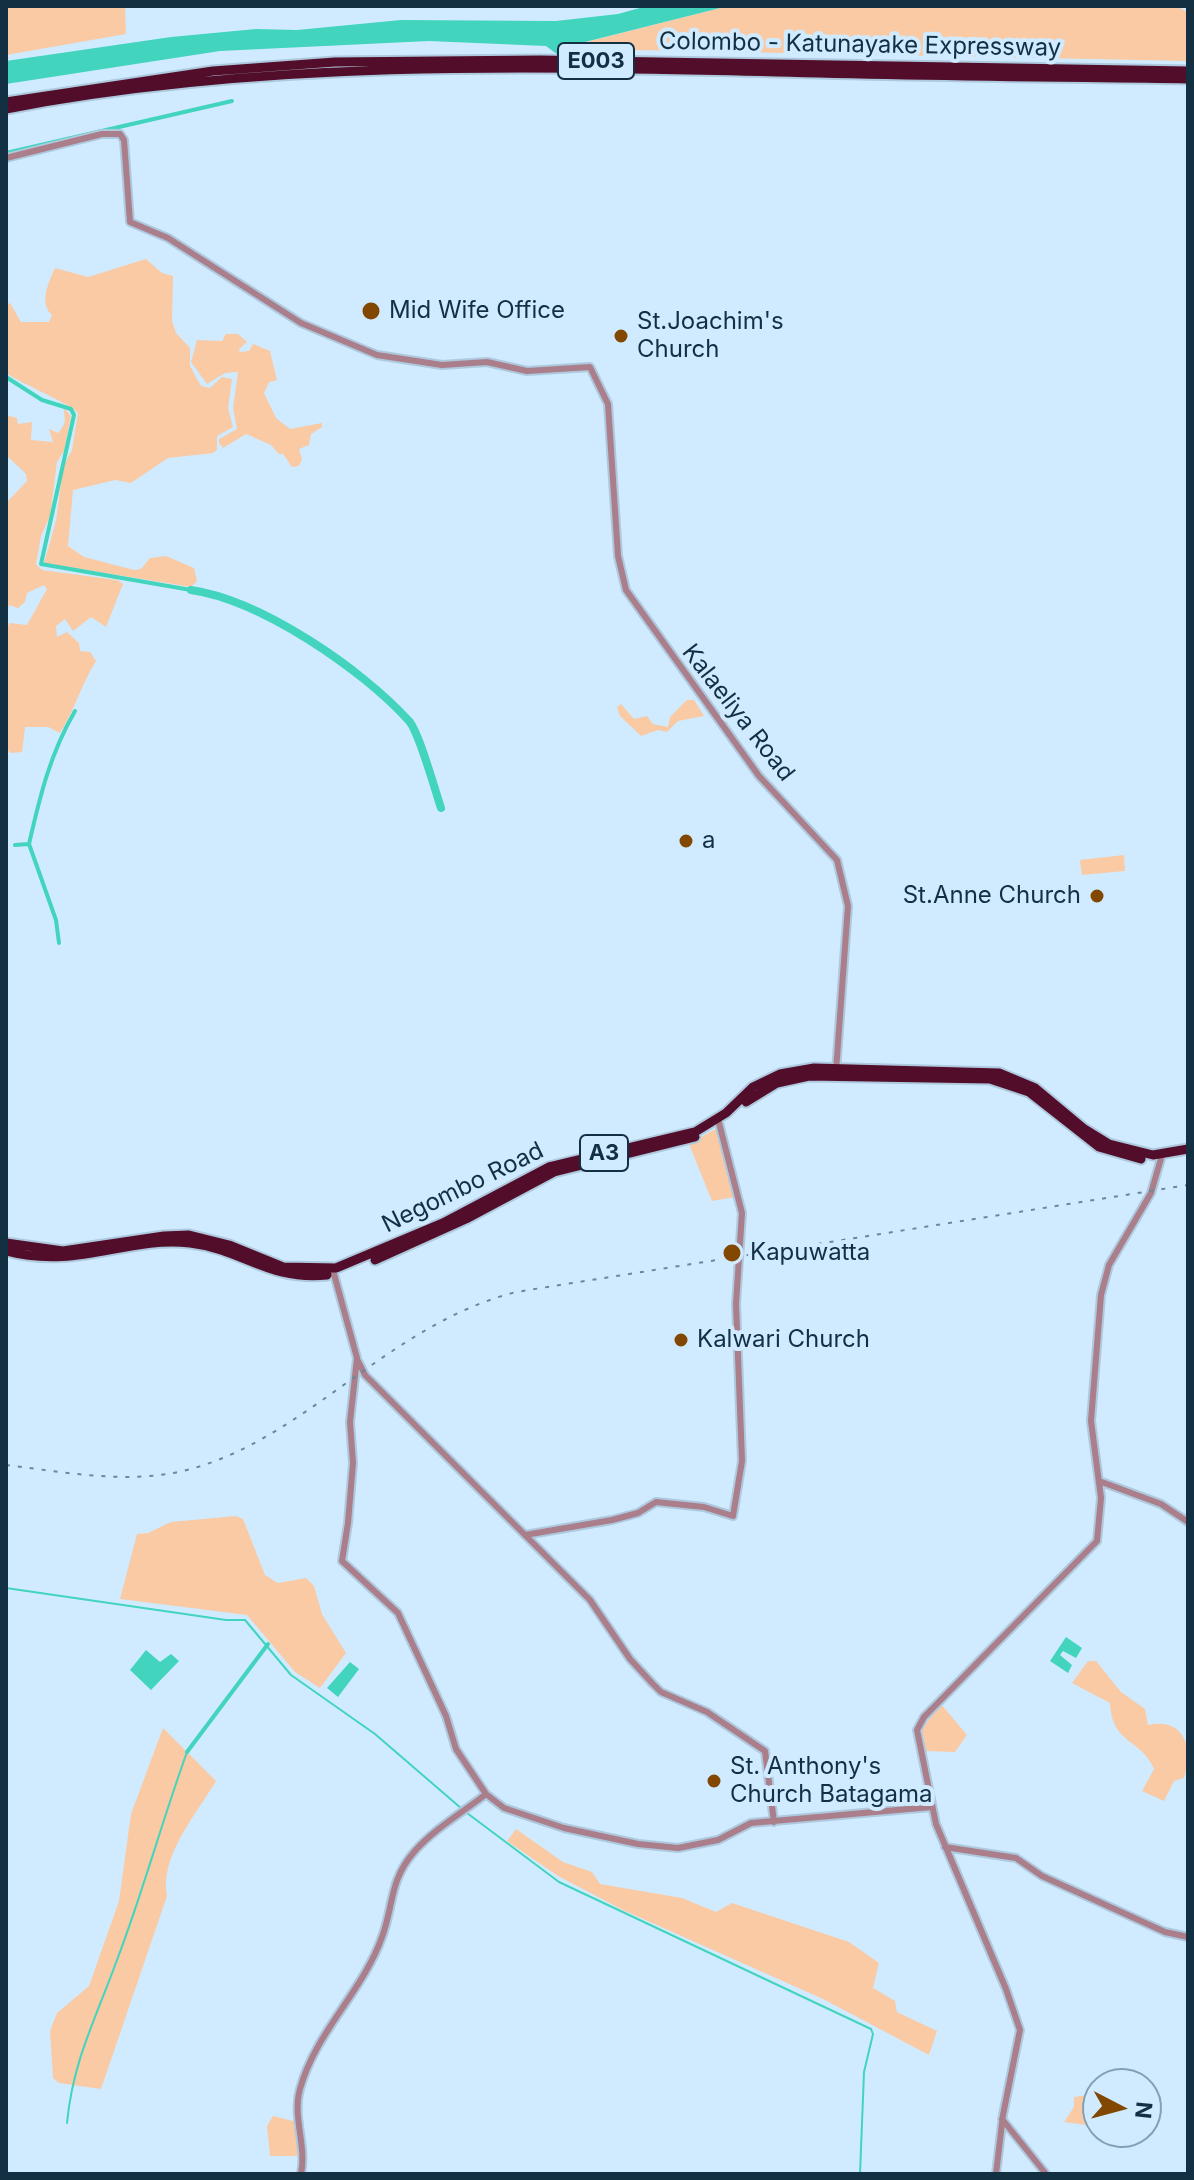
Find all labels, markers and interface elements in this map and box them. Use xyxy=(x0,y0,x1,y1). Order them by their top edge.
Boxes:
street label: Colombo - Katunayake Expressway xyxy=(659,27,1061,63)
road number: E003 xyxy=(558,43,634,79)
place label: Mid Wife Office xyxy=(389,297,565,325)
marker: Mid Wife Office xyxy=(360,300,382,322)
place label: St.Joachim's Church xyxy=(637,308,784,364)
marker: St.Joachim's Church xyxy=(612,327,630,345)
street label: Kalaeliya Road xyxy=(676,639,800,787)
place label: a xyxy=(702,827,715,855)
marker: a xyxy=(677,832,695,850)
place label: St.Anne Church xyxy=(903,882,1081,910)
marker: St.Anne Church xyxy=(1088,887,1106,905)
road number: A3 xyxy=(580,1135,628,1171)
street label: Negombo Road xyxy=(378,1136,548,1240)
place label: Kapuwatta xyxy=(750,1239,870,1267)
marker: Kapuwatta xyxy=(721,1242,743,1264)
place label: Kalwari Church xyxy=(697,1326,870,1354)
marker: Kalwari Church xyxy=(672,1331,690,1349)
place label: St. Anthony's Church Batagama xyxy=(730,1753,933,1809)
marker: St. Anthony's Church Batagama xyxy=(705,1772,723,1790)
north arrow xyxy=(1082,2068,1162,2148)
text: N xyxy=(1130,2101,1158,2120)

